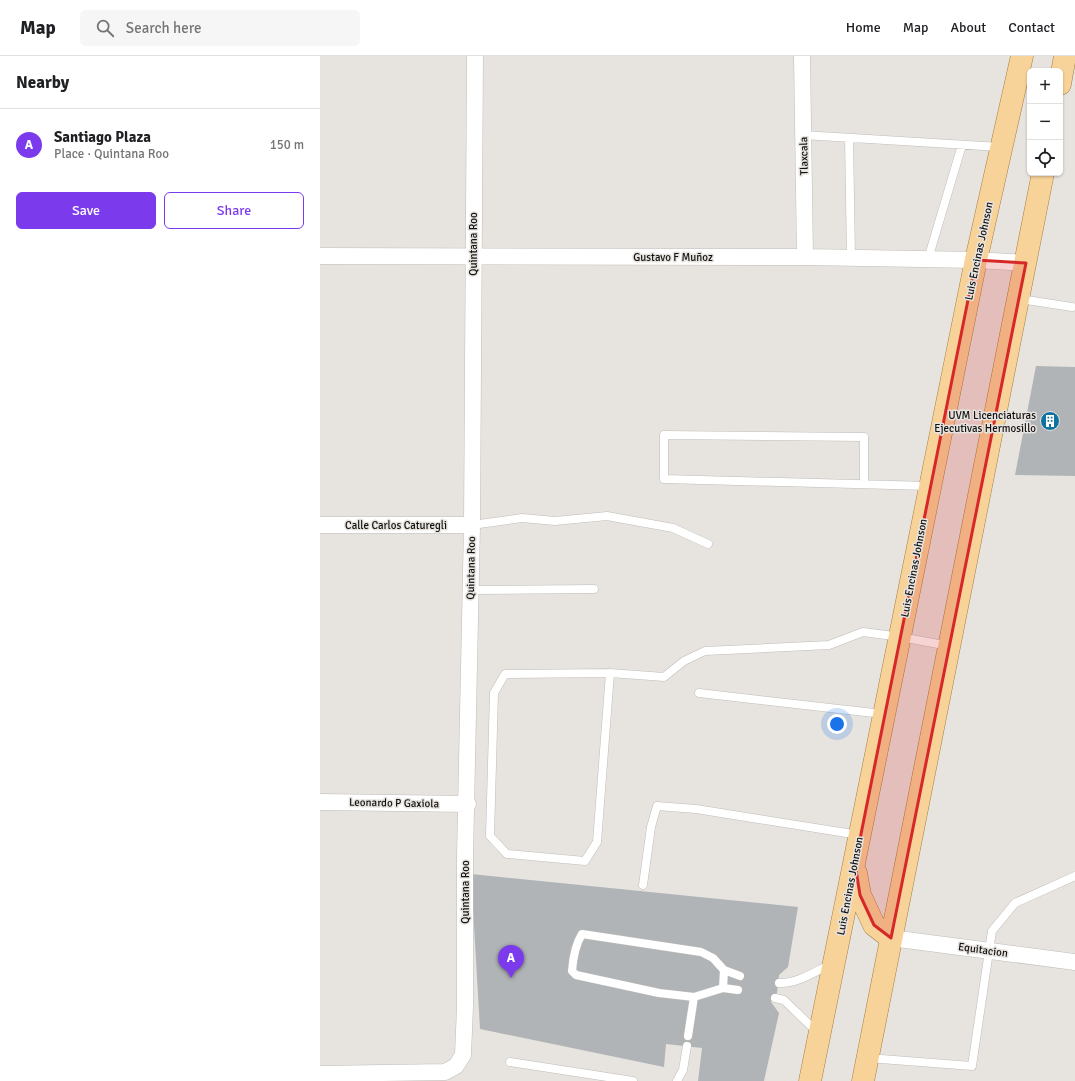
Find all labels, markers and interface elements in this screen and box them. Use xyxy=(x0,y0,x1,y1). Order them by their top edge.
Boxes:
search box xyxy=(80,10,360,46)
text: Map xyxy=(20,16,56,40)
icon: search xyxy=(94,17,116,39)
text: Search here xyxy=(126,19,201,37)
text: Home xyxy=(846,19,881,36)
text: Map xyxy=(903,19,928,36)
text: About xyxy=(950,19,986,36)
text: Contact xyxy=(1008,19,1055,36)
map controls xyxy=(1027,68,1063,176)
button: + xyxy=(1027,68,1063,104)
text: Nearby xyxy=(16,72,69,93)
button: − xyxy=(1027,104,1063,140)
text: Santiago Plaza xyxy=(54,128,151,146)
street label: Tlaxcala xyxy=(797,136,811,175)
text: A xyxy=(25,137,33,153)
text: 150 m xyxy=(270,137,304,153)
button: locate xyxy=(1027,140,1063,176)
text: Place · Quintana Roo xyxy=(54,146,169,162)
button: Save xyxy=(16,192,156,229)
button: Share xyxy=(164,192,304,229)
street label: Luis Encinas Johnson xyxy=(962,201,996,301)
street label: Quintana Roo xyxy=(467,212,480,276)
street label: Gustavo F Muñoz xyxy=(633,251,713,264)
place label: UVM Licenciaturas Ejecutivas Hermosillo xyxy=(934,409,1036,435)
building icon: UVM Licenciaturas Ejecutivas Hermosillo xyxy=(1039,410,1061,432)
street label: Luis Encinas Johnson xyxy=(898,518,930,618)
street label: Calle Carlos Caturegli xyxy=(345,519,447,532)
street label: Quintana Roo xyxy=(464,536,478,600)
your location xyxy=(827,714,847,734)
street label: Leonardo P Gaxiola xyxy=(349,796,440,810)
street label: Luis Encinas Johnson xyxy=(834,836,866,936)
street label: Quintana Roo xyxy=(459,860,472,924)
street label: Equitacion xyxy=(957,940,1009,960)
pin: A xyxy=(498,945,524,978)

